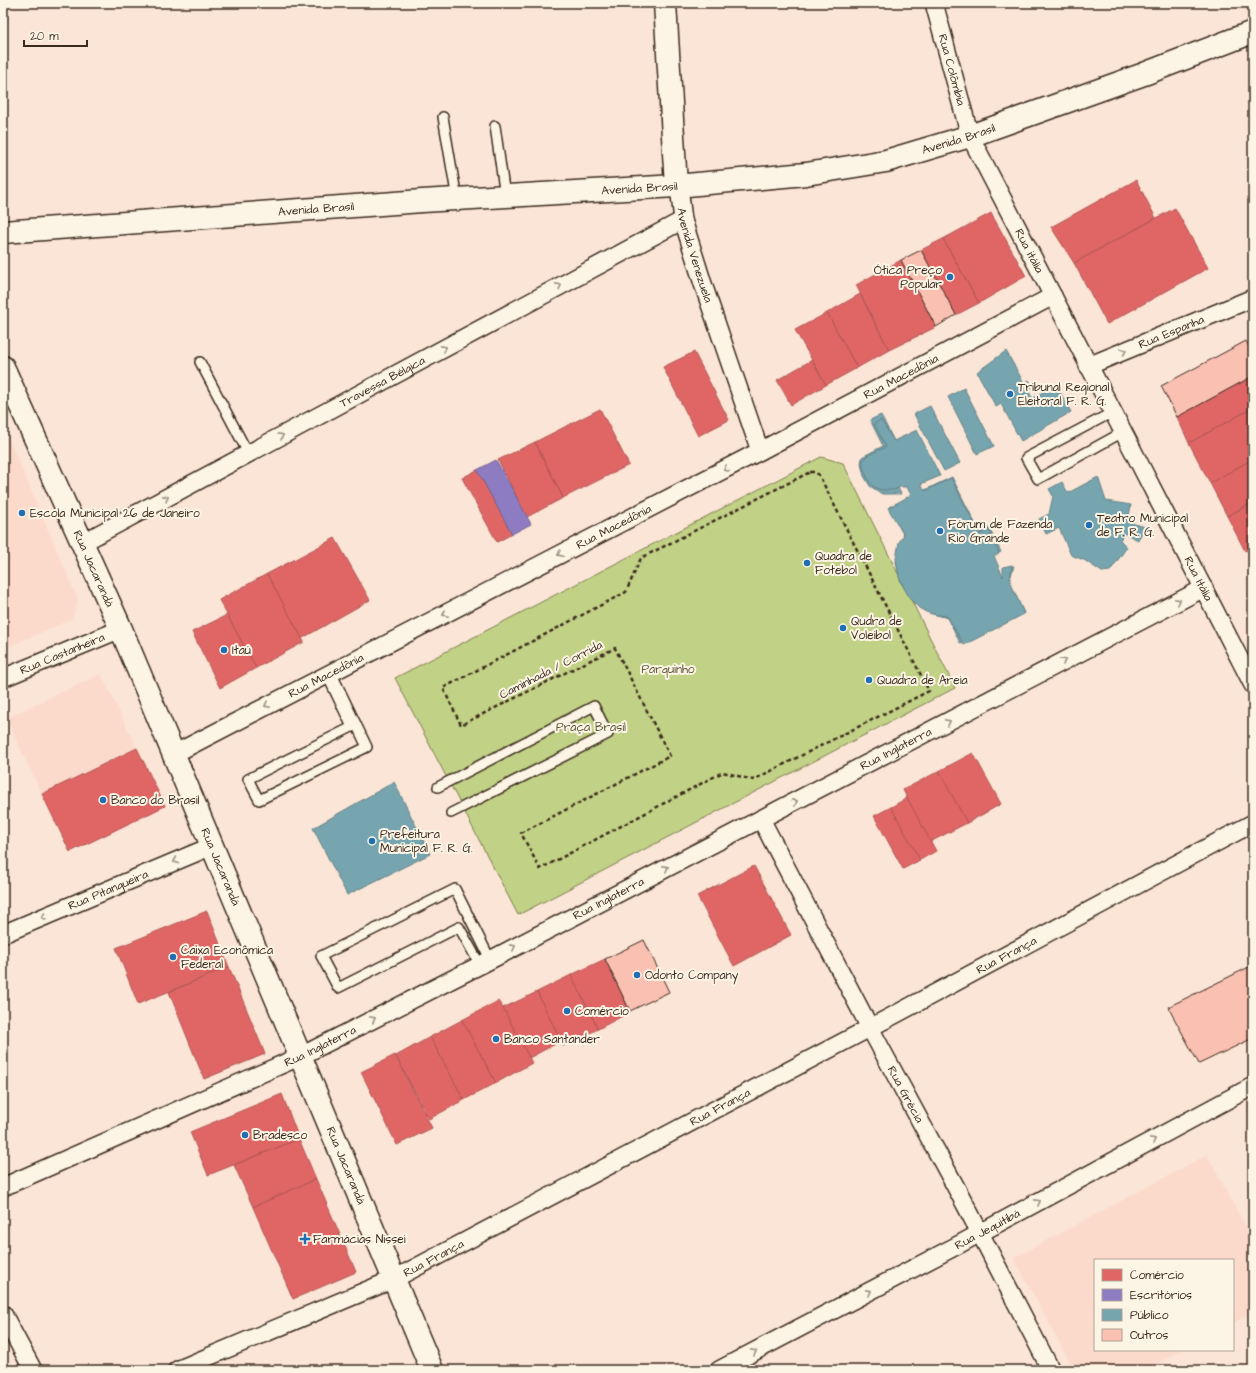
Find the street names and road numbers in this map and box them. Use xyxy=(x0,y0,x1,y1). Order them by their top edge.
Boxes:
street label: Rua Colômbia xyxy=(934,32,970,107)
street label: Avenida Brasil xyxy=(920,119,998,158)
street label: Avenida Brasil xyxy=(601,177,678,199)
street label: Avenida Brasil xyxy=(277,198,355,220)
street label: Avenida Venezuela xyxy=(673,207,717,305)
street label: Rua itália xyxy=(1011,225,1048,276)
street label: Rua Espanha xyxy=(1136,311,1207,353)
street label: Rua Macedônia xyxy=(860,350,941,403)
street label: Travessa Bélgica xyxy=(337,352,428,411)
street label: Rua Macedônia xyxy=(573,500,654,553)
street label: Rua Jacarandá xyxy=(69,527,118,610)
street label: Rua Itália xyxy=(1180,553,1217,604)
street label: Rua Castanheira xyxy=(17,628,107,679)
street label: Caminhada / Corrida xyxy=(496,637,606,703)
street label: Rua Macedônia xyxy=(285,649,366,702)
street label: Rua Inglaterra xyxy=(857,723,934,774)
street label: Rua Jacarandá xyxy=(197,825,245,908)
street label: Rua Pitangueira xyxy=(65,865,151,914)
street label: Rua Inglaterra xyxy=(570,873,647,924)
street label: Rua França xyxy=(973,932,1040,978)
street label: Rua Inglaterra xyxy=(281,1021,359,1071)
street label: Rua Grécia xyxy=(883,1063,928,1126)
street label: Rua França xyxy=(687,1084,753,1130)
street label: Rua Jacarandá xyxy=(322,1124,370,1207)
street label: Rua Jequitibá xyxy=(952,1205,1023,1254)
street label: Rua França xyxy=(400,1235,467,1281)

